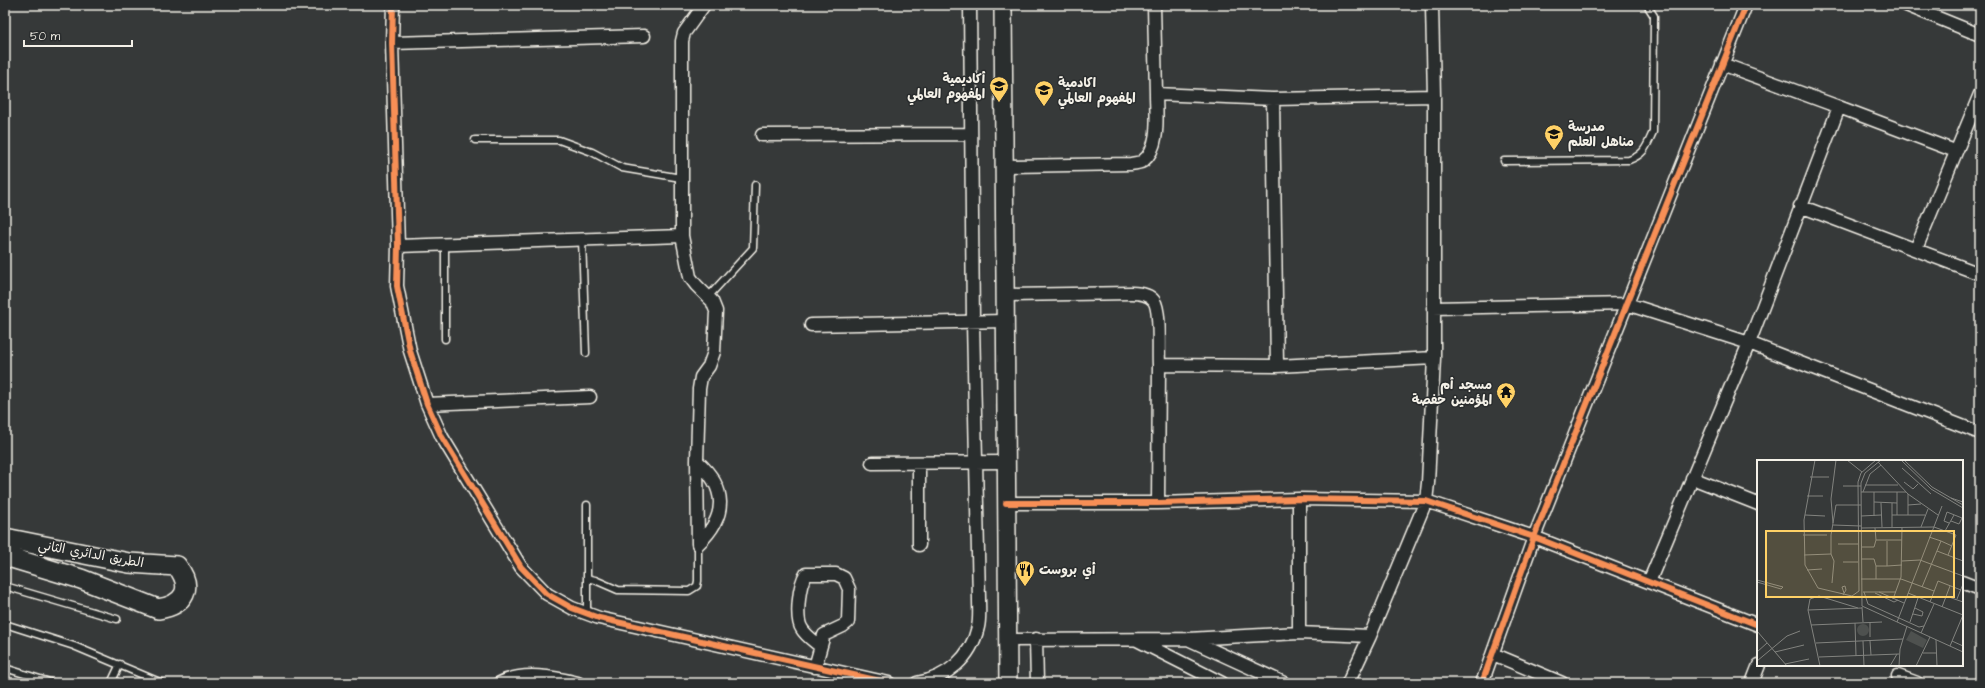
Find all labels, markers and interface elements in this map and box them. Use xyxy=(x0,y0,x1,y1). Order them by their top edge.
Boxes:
scale bar xyxy=(24,22,132,48)
text: 50 m xyxy=(30,28,61,45)
place label: أكاديمية المفهوم العالمي xyxy=(907,70,986,106)
place label: اكادمية المفهوم العالمي xyxy=(1058,74,1136,110)
school or university icon: أكاديمية المفهوم العالمي xyxy=(988,75,1010,103)
school or university icon: اكادمية المفهوم العالمي xyxy=(1033,79,1055,107)
place label: مدرسة مناهل العلم xyxy=(1568,118,1634,152)
school or university icon: مدرسة مناهل العلم xyxy=(1543,123,1565,151)
place label: مسجد أم المؤمنين حفصة xyxy=(1412,376,1492,409)
temple icon: مسجد أم المؤمنين حفصة xyxy=(1495,381,1517,409)
inset map xyxy=(1757,460,1963,666)
street label: الطريق الدائري الثاني xyxy=(37,536,145,574)
restaurant icon: أي بروست xyxy=(1014,559,1036,587)
place label: أي بروست xyxy=(1039,561,1096,580)

